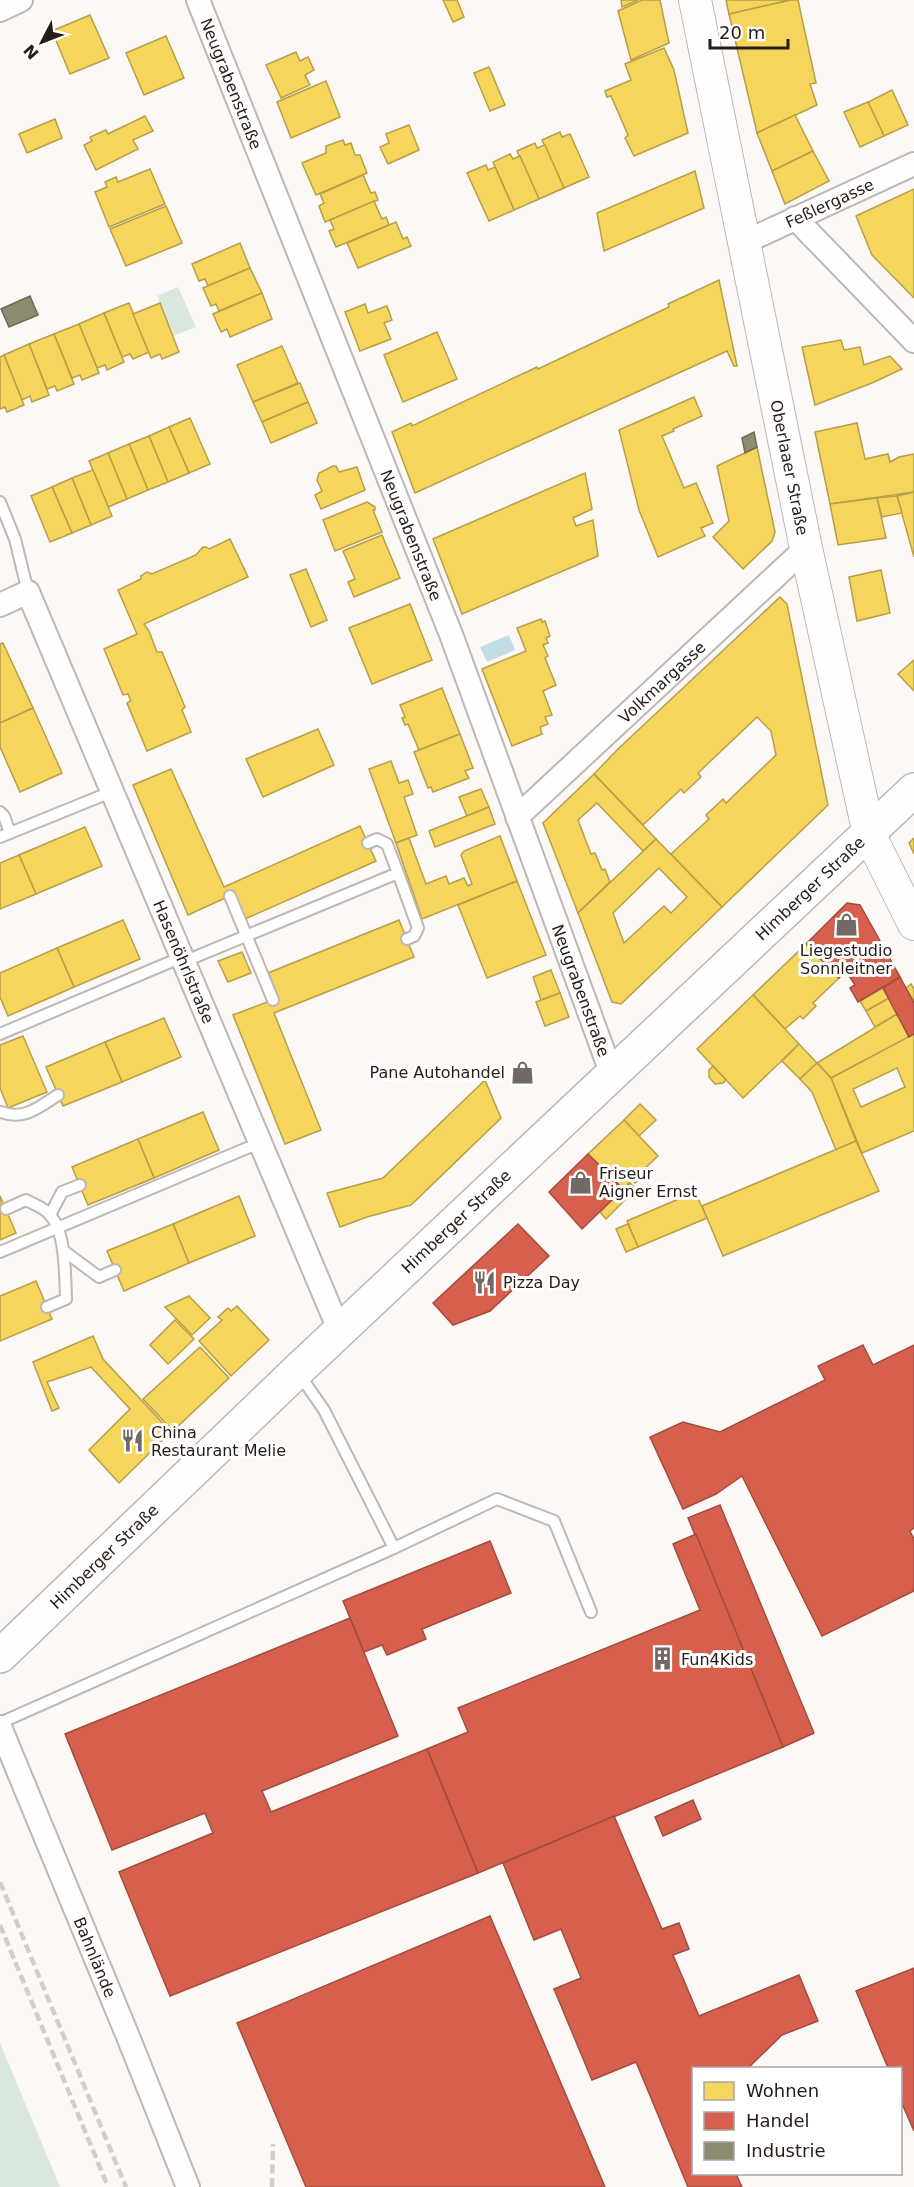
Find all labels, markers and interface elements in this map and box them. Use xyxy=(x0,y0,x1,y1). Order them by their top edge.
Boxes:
north arrow xyxy=(12,12,72,72)
scale bar xyxy=(710,12,788,50)
street label: Neugrabenstraße xyxy=(196,15,266,152)
text: 20 m xyxy=(719,22,765,43)
text: N xyxy=(20,40,43,63)
street label: Feßlergasse xyxy=(782,175,877,232)
street label: Oberlaaer Straße xyxy=(766,398,812,537)
street label: Neugrabenstraße xyxy=(376,467,446,604)
street label: Volkmargasse xyxy=(615,638,710,727)
street label: Himberger Straße xyxy=(752,833,869,944)
street label: Hasenöhrlstraße xyxy=(149,897,218,1026)
shop icon: Liegestudio Sonnleitner xyxy=(833,912,859,938)
street label: Neugrabenstraße xyxy=(548,922,613,1059)
place label: Liegestudio Sonnleitner xyxy=(800,941,892,978)
shop icon: Pane Autohandel xyxy=(510,1059,536,1085)
place label: Pane Autohandel xyxy=(370,1063,505,1082)
place label: Friseur Aigner Ernst xyxy=(599,1164,697,1201)
street label: Himberger Straße xyxy=(398,1166,515,1278)
shop icon: Friseur Aigner Ernst xyxy=(568,1169,594,1195)
restaurant icon: Pizza Day xyxy=(472,1269,498,1295)
place label: Pizza Day xyxy=(503,1273,580,1292)
place label: China Restaurant Melie xyxy=(151,1423,286,1460)
restaurant icon: China Restaurant Melie xyxy=(120,1428,146,1454)
street label: Himberger Straße xyxy=(46,1500,162,1613)
building icon: Fun4Kids xyxy=(650,1646,676,1672)
place label: Fun4Kids xyxy=(681,1650,753,1669)
street label: Bahnlände xyxy=(70,1914,120,2000)
legend xyxy=(692,2067,902,2175)
text: Wohnen xyxy=(746,2080,819,2101)
text: Handel xyxy=(746,2110,809,2131)
text: Industrie xyxy=(746,2140,825,2161)

